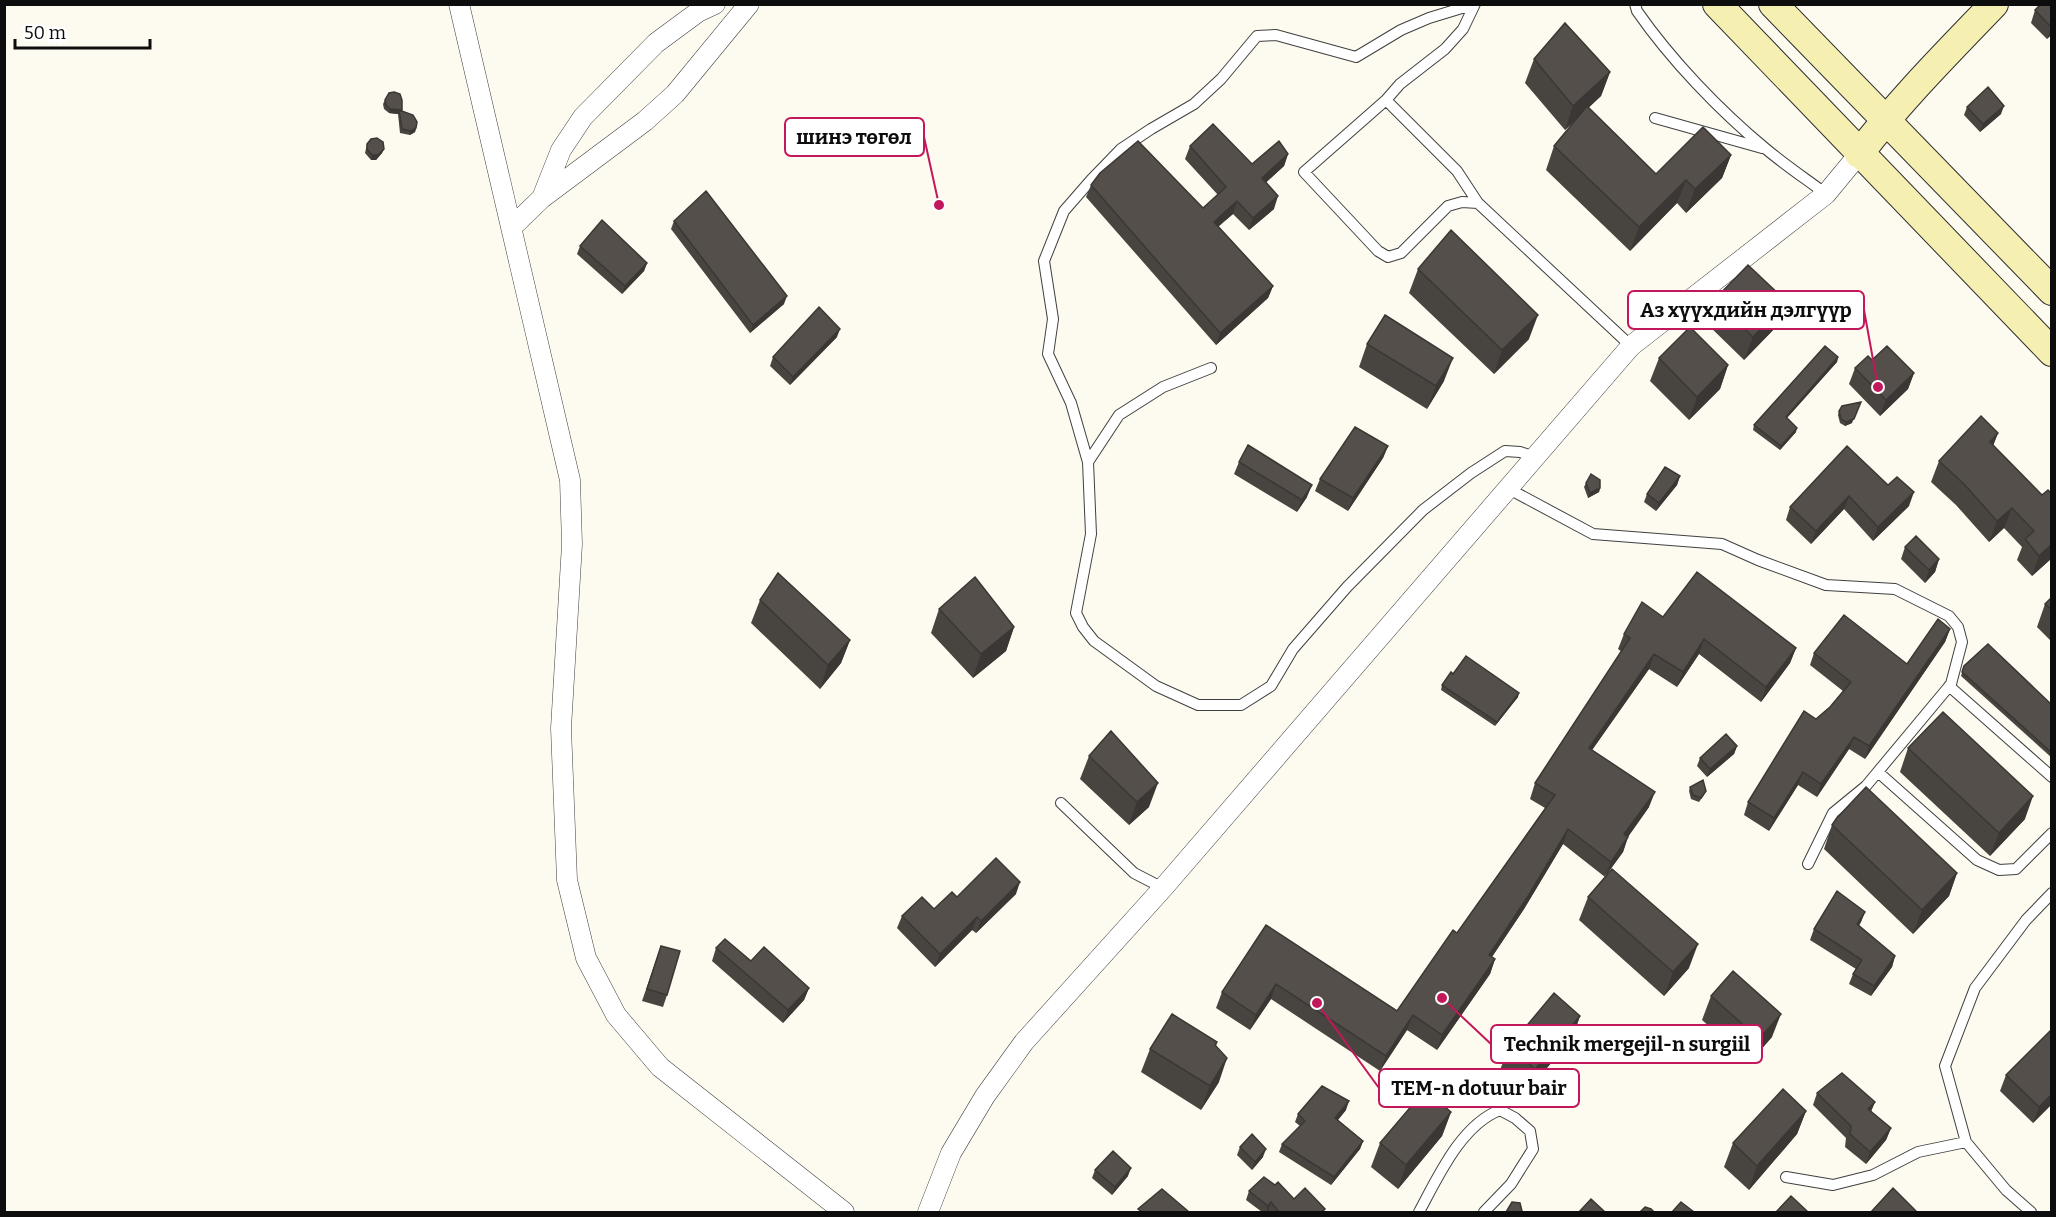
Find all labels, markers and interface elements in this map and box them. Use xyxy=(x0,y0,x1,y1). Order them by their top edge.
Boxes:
scale bar xyxy=(15,12,150,50)
text: 50 m xyxy=(24,22,66,44)
callout: шинэ төгөл xyxy=(785,118,924,156)
text: шинэ төгөл xyxy=(796,125,912,149)
callout: Аз хүүхдийн дэлгүүр xyxy=(1628,291,1864,329)
text: Аз хүүхдийн дэлгүүр xyxy=(1640,298,1852,322)
callout: Technik mergejil-n surgiil xyxy=(1491,1025,1762,1063)
text: Technik mergejil-n surgiil xyxy=(1504,1032,1750,1056)
callout: TEM-n dotuur bair xyxy=(1379,1069,1579,1107)
text: TEM-n dotuur bair xyxy=(1391,1076,1567,1100)

